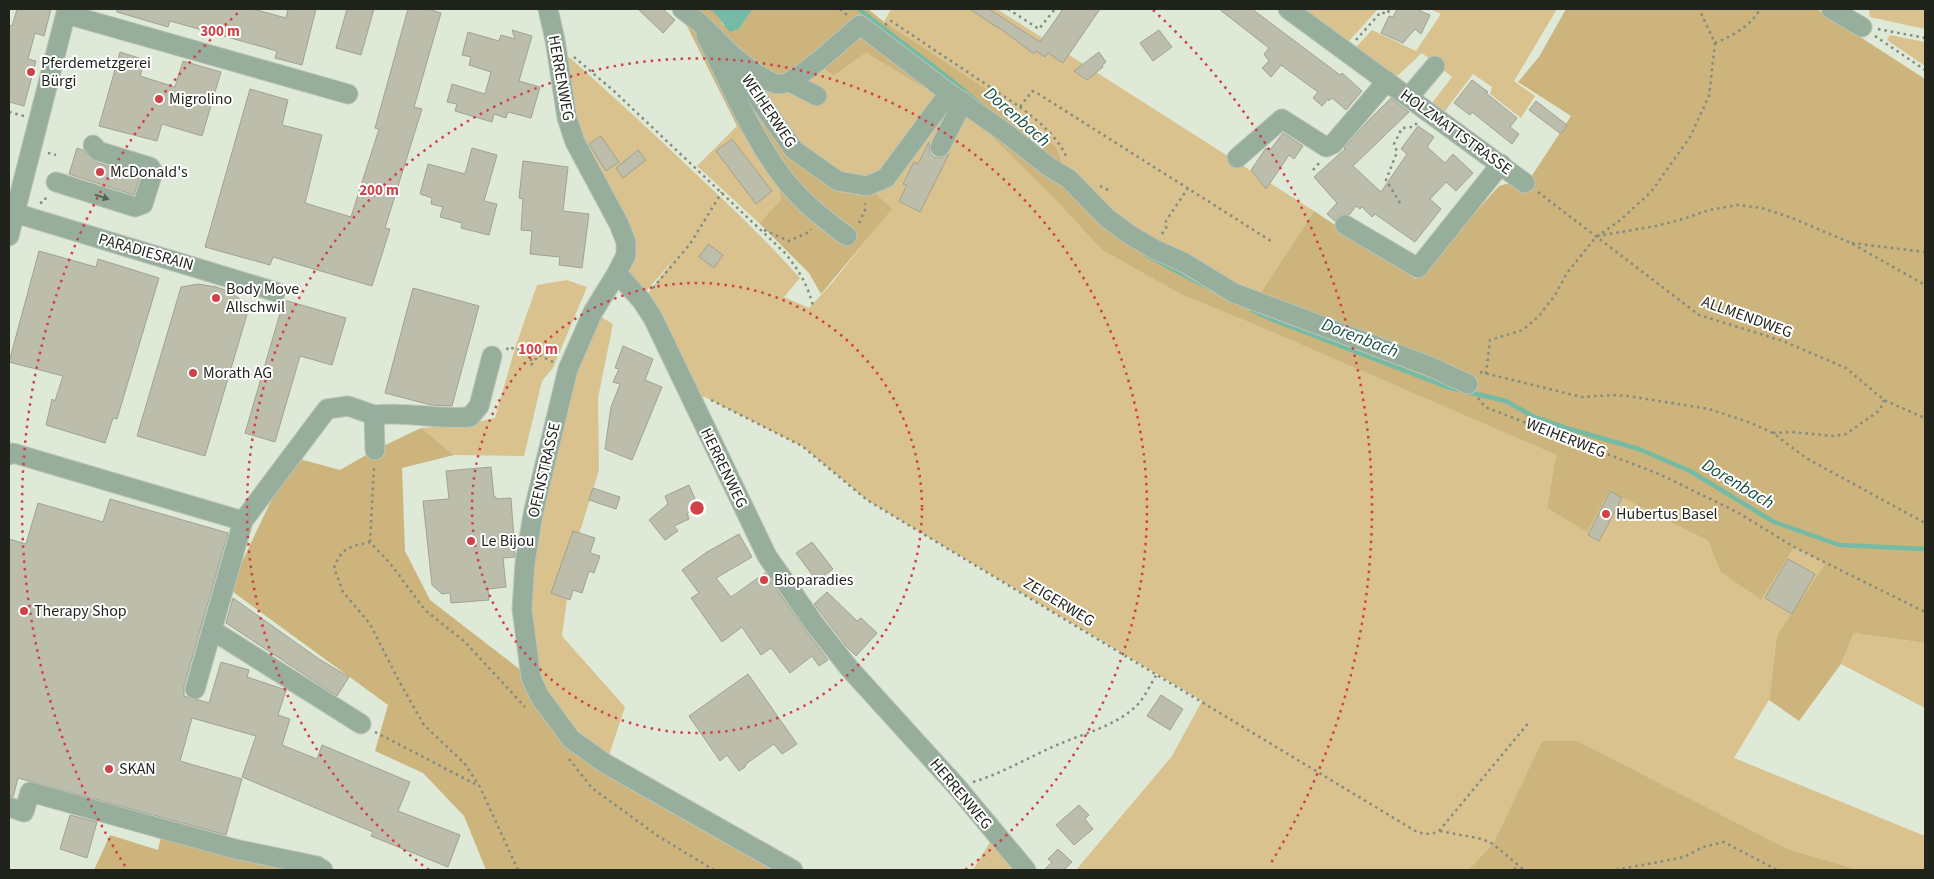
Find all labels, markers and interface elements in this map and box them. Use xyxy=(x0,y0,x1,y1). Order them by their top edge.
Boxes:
text: 300 m xyxy=(200,21,240,42)
street label: HERRENWEG xyxy=(543,33,579,123)
place label: Pferdemetzgerei Bürgi xyxy=(41,52,151,92)
marker: Pferdemetzgerei Bürgi xyxy=(25,66,37,78)
street label: WEIHERWEG xyxy=(736,70,802,152)
water label: Dorenbach xyxy=(978,81,1056,153)
street label: HOLZMATTSTRASSE xyxy=(1396,84,1516,180)
place label: Migrolino xyxy=(169,88,232,110)
marker: Migrolino xyxy=(153,93,165,105)
place label: McDonald's xyxy=(110,161,188,183)
marker: McDonald's xyxy=(94,166,106,178)
text: 200 m xyxy=(359,180,399,201)
one-way arrow xyxy=(95,193,110,201)
street label: PARADIESRAIN xyxy=(96,228,196,276)
place label: Body Move Allschwil xyxy=(226,278,299,318)
street label: ALLMENDWEG xyxy=(1698,290,1796,344)
marker: Body Move Allschwil xyxy=(210,292,222,304)
water label: Dorenbach xyxy=(1318,312,1402,364)
text: 100 m xyxy=(518,339,558,360)
place label: Morath AG xyxy=(203,362,272,384)
marker: Morath AG xyxy=(187,367,199,379)
street label: WEIHERWEG xyxy=(1523,413,1609,463)
street label: OFENSTRASSE xyxy=(522,420,566,520)
street label: HERRENWEG xyxy=(695,424,753,512)
water label: Dorenbach xyxy=(1697,453,1779,515)
centre of rings xyxy=(688,499,706,517)
place label: Hubertus Basel xyxy=(1616,503,1718,525)
marker: Hubertus Basel xyxy=(1600,508,1612,520)
place label: Le Bijou xyxy=(481,530,534,552)
marker: Le Bijou xyxy=(465,535,477,547)
place label: Bioparadies xyxy=(774,569,854,591)
street label: ZEIGERWEG xyxy=(1019,572,1099,632)
marker: Bioparadies xyxy=(758,574,770,586)
place label: Therapy Shop xyxy=(34,600,127,622)
marker: Therapy Shop xyxy=(18,605,30,617)
street label: HERRENWEG xyxy=(925,754,997,834)
place label: SKAN xyxy=(119,758,156,780)
marker: SKAN xyxy=(103,763,115,775)

